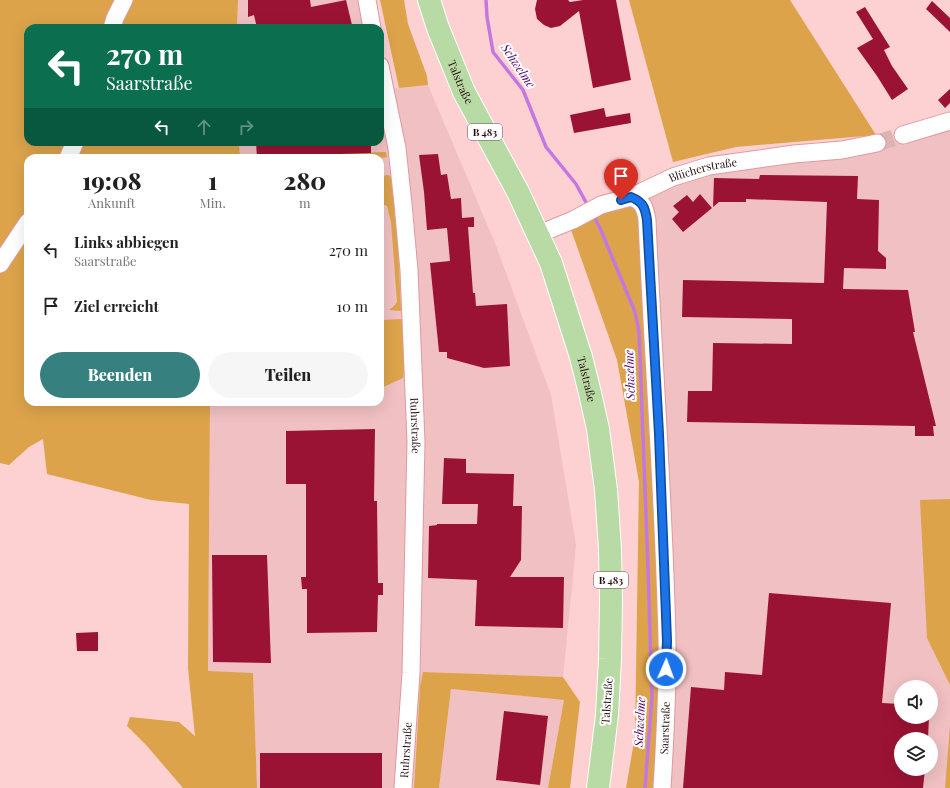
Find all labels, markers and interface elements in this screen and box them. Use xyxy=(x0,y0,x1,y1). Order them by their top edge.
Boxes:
text: 270 m xyxy=(106,35,183,72)
water label: Schwelme xyxy=(498,39,539,91)
icon: left xyxy=(40,40,92,92)
street label: Talstraße xyxy=(445,58,477,107)
text: Saarstraße xyxy=(106,71,193,95)
icon: left xyxy=(151,116,173,138)
icon: ahead xyxy=(193,116,215,138)
icon: right xyxy=(235,116,257,138)
road number: B 483 xyxy=(468,124,502,140)
street label: Blücherstraße xyxy=(666,154,738,185)
pin xyxy=(604,159,638,200)
text: 19:08 xyxy=(82,164,142,196)
text: 1 xyxy=(208,164,217,196)
text: 280 xyxy=(284,164,326,196)
icon: arrive xyxy=(610,165,632,187)
text: Ankunft xyxy=(88,194,135,211)
text: Min. xyxy=(199,194,226,211)
text: m xyxy=(299,194,311,211)
text: Links abbiegen xyxy=(74,232,179,252)
icon: left xyxy=(40,239,62,261)
text: 270 m xyxy=(329,240,368,260)
text: Saarstraße xyxy=(74,252,137,269)
icon: arrive xyxy=(40,295,62,317)
text: Ziel erreicht xyxy=(74,296,159,316)
text: 10 m xyxy=(336,296,368,316)
water label: Schwelme xyxy=(620,350,638,401)
button: Beenden xyxy=(40,352,200,398)
button: Teilen xyxy=(208,352,368,398)
street label: Talstraße xyxy=(574,355,600,404)
street label: Ruhrstraße xyxy=(407,397,424,454)
road number: B 483 xyxy=(594,572,628,588)
position arrow xyxy=(645,648,687,690)
street label: Talstraße xyxy=(597,677,616,725)
map controls xyxy=(894,680,938,776)
button: sound xyxy=(894,680,938,724)
water label: Schwelme xyxy=(630,697,648,748)
street label: Saarstraße xyxy=(656,701,673,755)
street label: Ruhrstraße xyxy=(396,721,415,778)
button: layers xyxy=(894,732,938,776)

